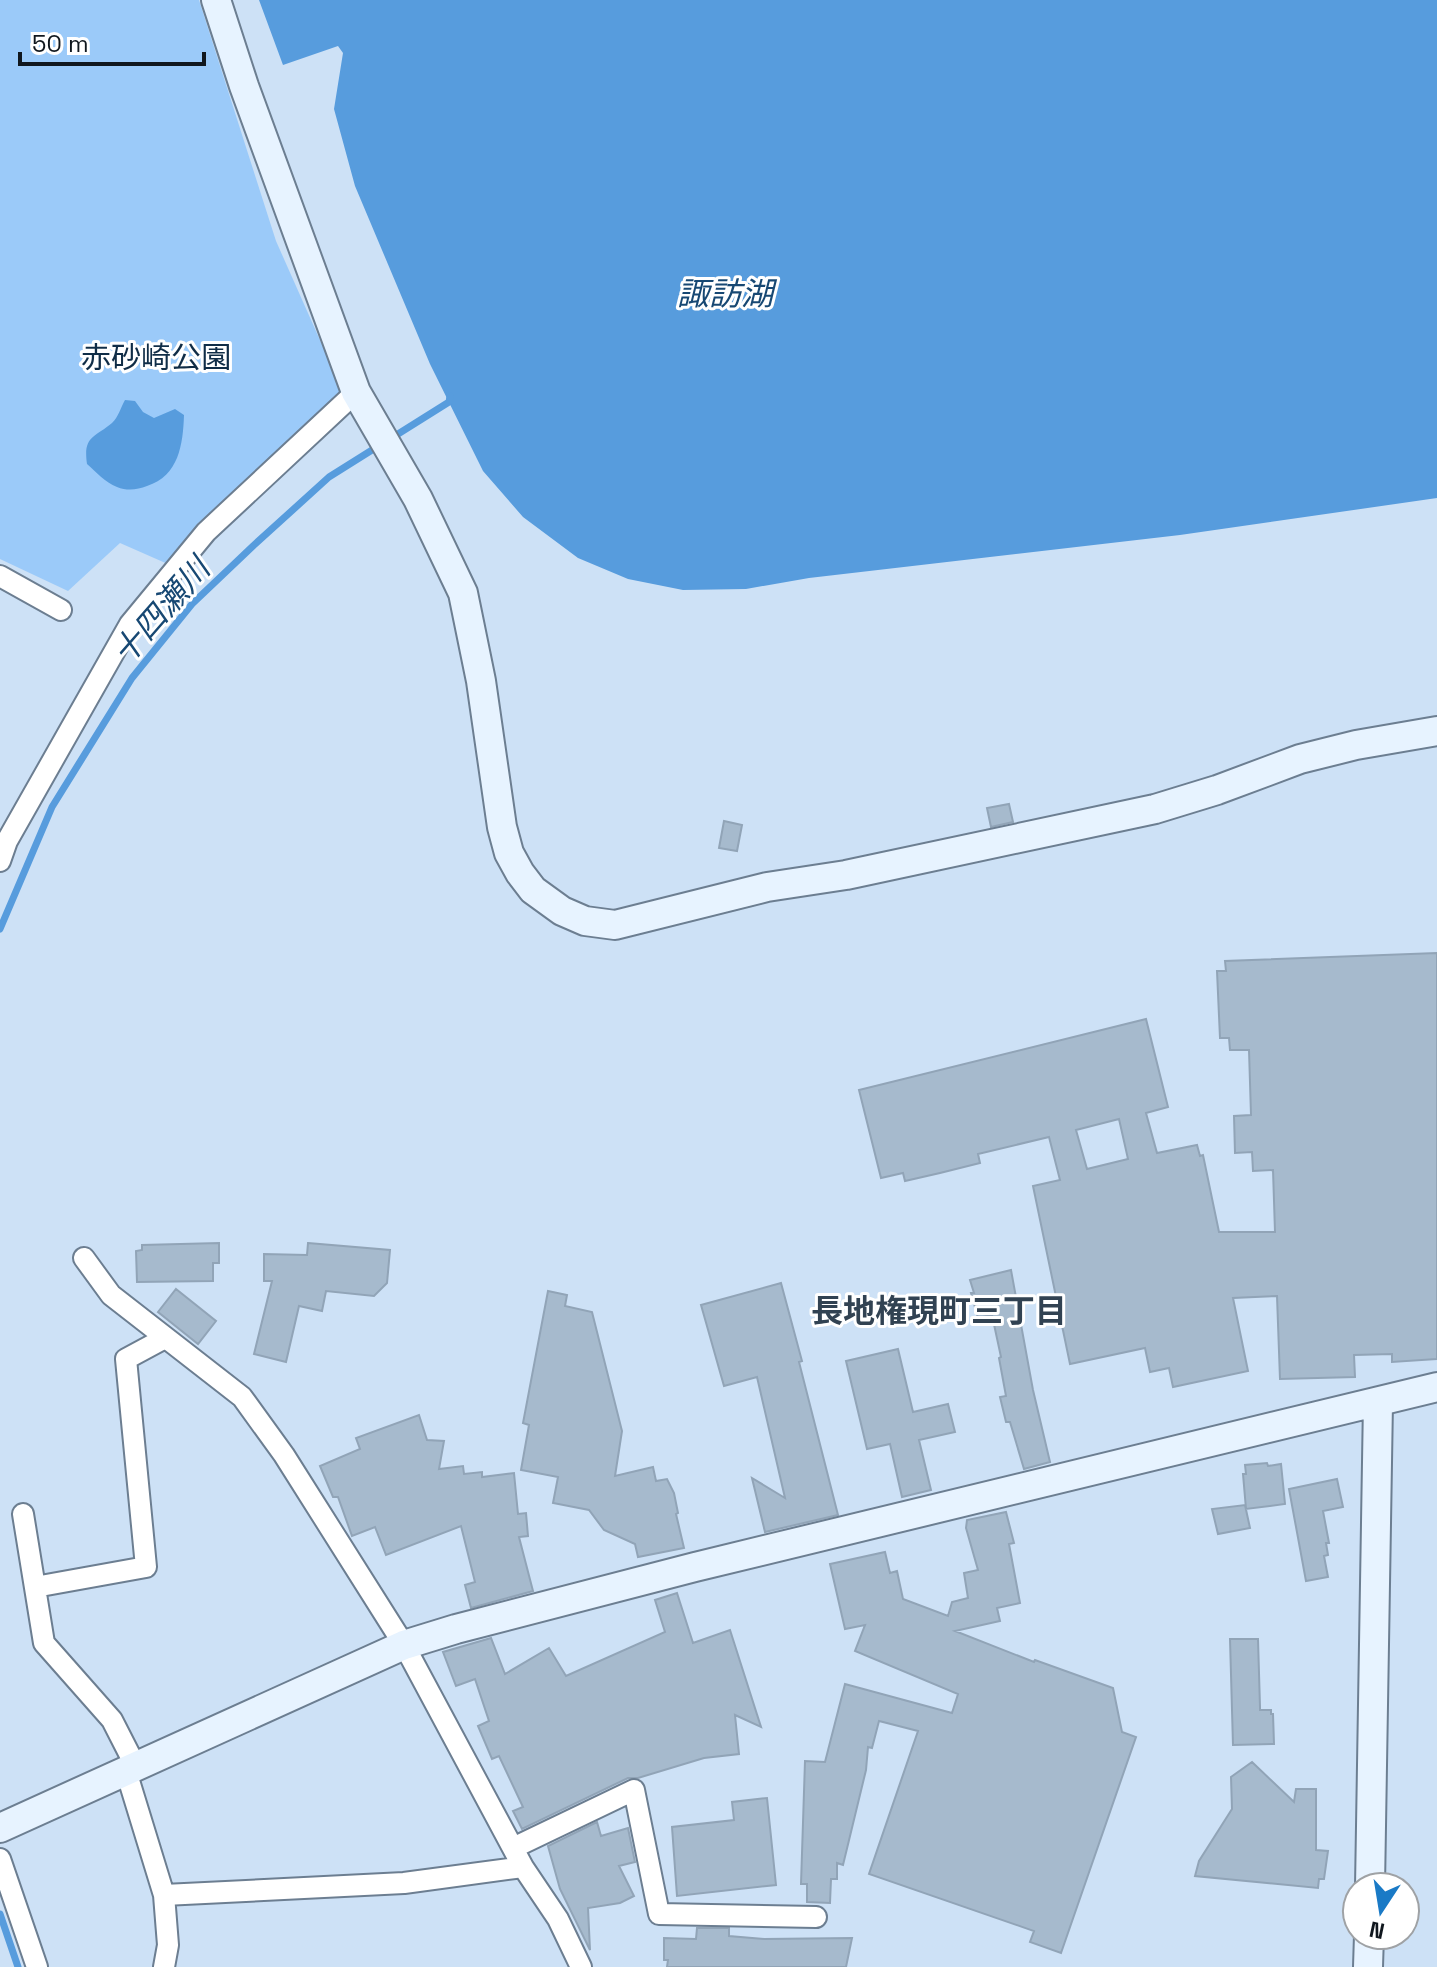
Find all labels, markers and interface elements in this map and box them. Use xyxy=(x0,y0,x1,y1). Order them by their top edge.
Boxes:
scale bar xyxy=(20,16,204,66)
text: 50 m xyxy=(32,28,89,59)
water label: 諏訪湖 xyxy=(677,274,778,314)
park label: 赤砂崎公園 xyxy=(81,338,231,377)
water label: 十四瀬川 xyxy=(104,547,220,672)
district label: 長地権現町三丁目 xyxy=(811,1291,1067,1331)
north arrow xyxy=(1341,1871,1421,1951)
text: N xyxy=(1367,1915,1387,1946)

